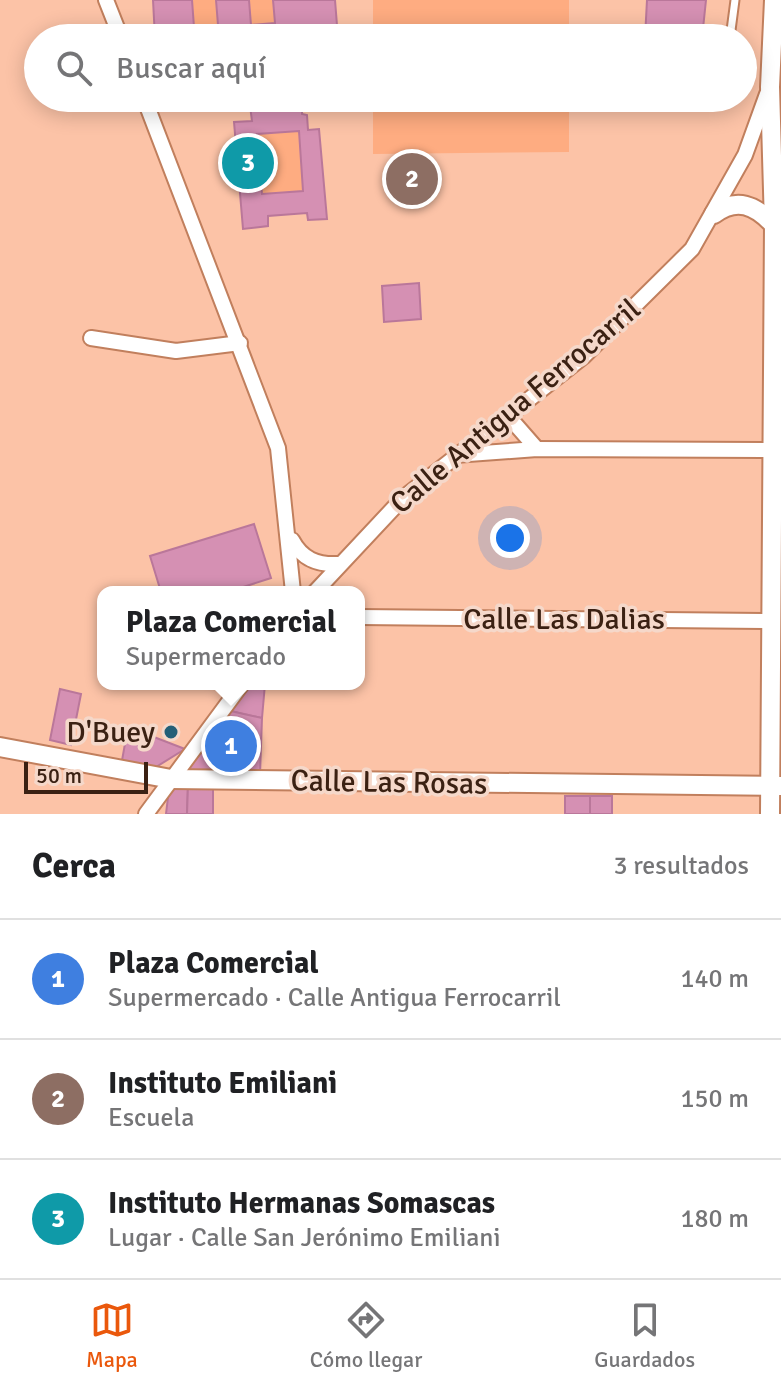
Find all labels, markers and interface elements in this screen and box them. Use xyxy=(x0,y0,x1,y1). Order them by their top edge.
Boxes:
search box xyxy=(24,24,757,112)
icon: search xyxy=(52,46,96,90)
text: Buscar aquí xyxy=(116,50,266,87)
pin: 3 xyxy=(222,133,274,193)
pin: 2 xyxy=(386,149,438,209)
street label: Calle Antigua Ferrocarril xyxy=(383,291,648,522)
your location xyxy=(490,518,530,558)
popup xyxy=(97,586,365,690)
street label: Calle Las Dalias xyxy=(463,601,665,638)
text: Plaza Comercial xyxy=(126,604,336,641)
text: Supermercado xyxy=(126,641,286,673)
place label: D'Buey xyxy=(66,714,155,751)
pin: 1 xyxy=(205,716,257,776)
marker: D'Buey xyxy=(162,723,180,741)
scale bar xyxy=(24,758,148,794)
text: 50 m xyxy=(36,762,82,789)
street label: Calle Las Rosas xyxy=(290,762,488,803)
text: Cerca xyxy=(32,845,116,887)
text: 3 resultados xyxy=(613,850,749,882)
text: Plaza Comercial xyxy=(108,945,319,982)
text: 1 xyxy=(51,963,65,995)
text: 140 m xyxy=(680,963,749,995)
text: Supermercado · Calle Antigua Ferrocarril xyxy=(108,982,561,1014)
text: Instituto Emiliani xyxy=(108,1065,337,1102)
text: 2 xyxy=(51,1083,65,1115)
text: 150 m xyxy=(680,1083,749,1115)
text: Escuela xyxy=(108,1102,194,1134)
text: Instituto Hermanas Somascas xyxy=(108,1185,495,1222)
text: 3 xyxy=(51,1203,65,1235)
text: 180 m xyxy=(680,1203,749,1235)
text: Lugar · Calle San Jerónimo Emiliani xyxy=(108,1222,501,1254)
tab: Mapa xyxy=(86,1298,138,1373)
tab: Cómo llegar xyxy=(310,1298,422,1373)
tab: Guardados xyxy=(594,1298,695,1373)

